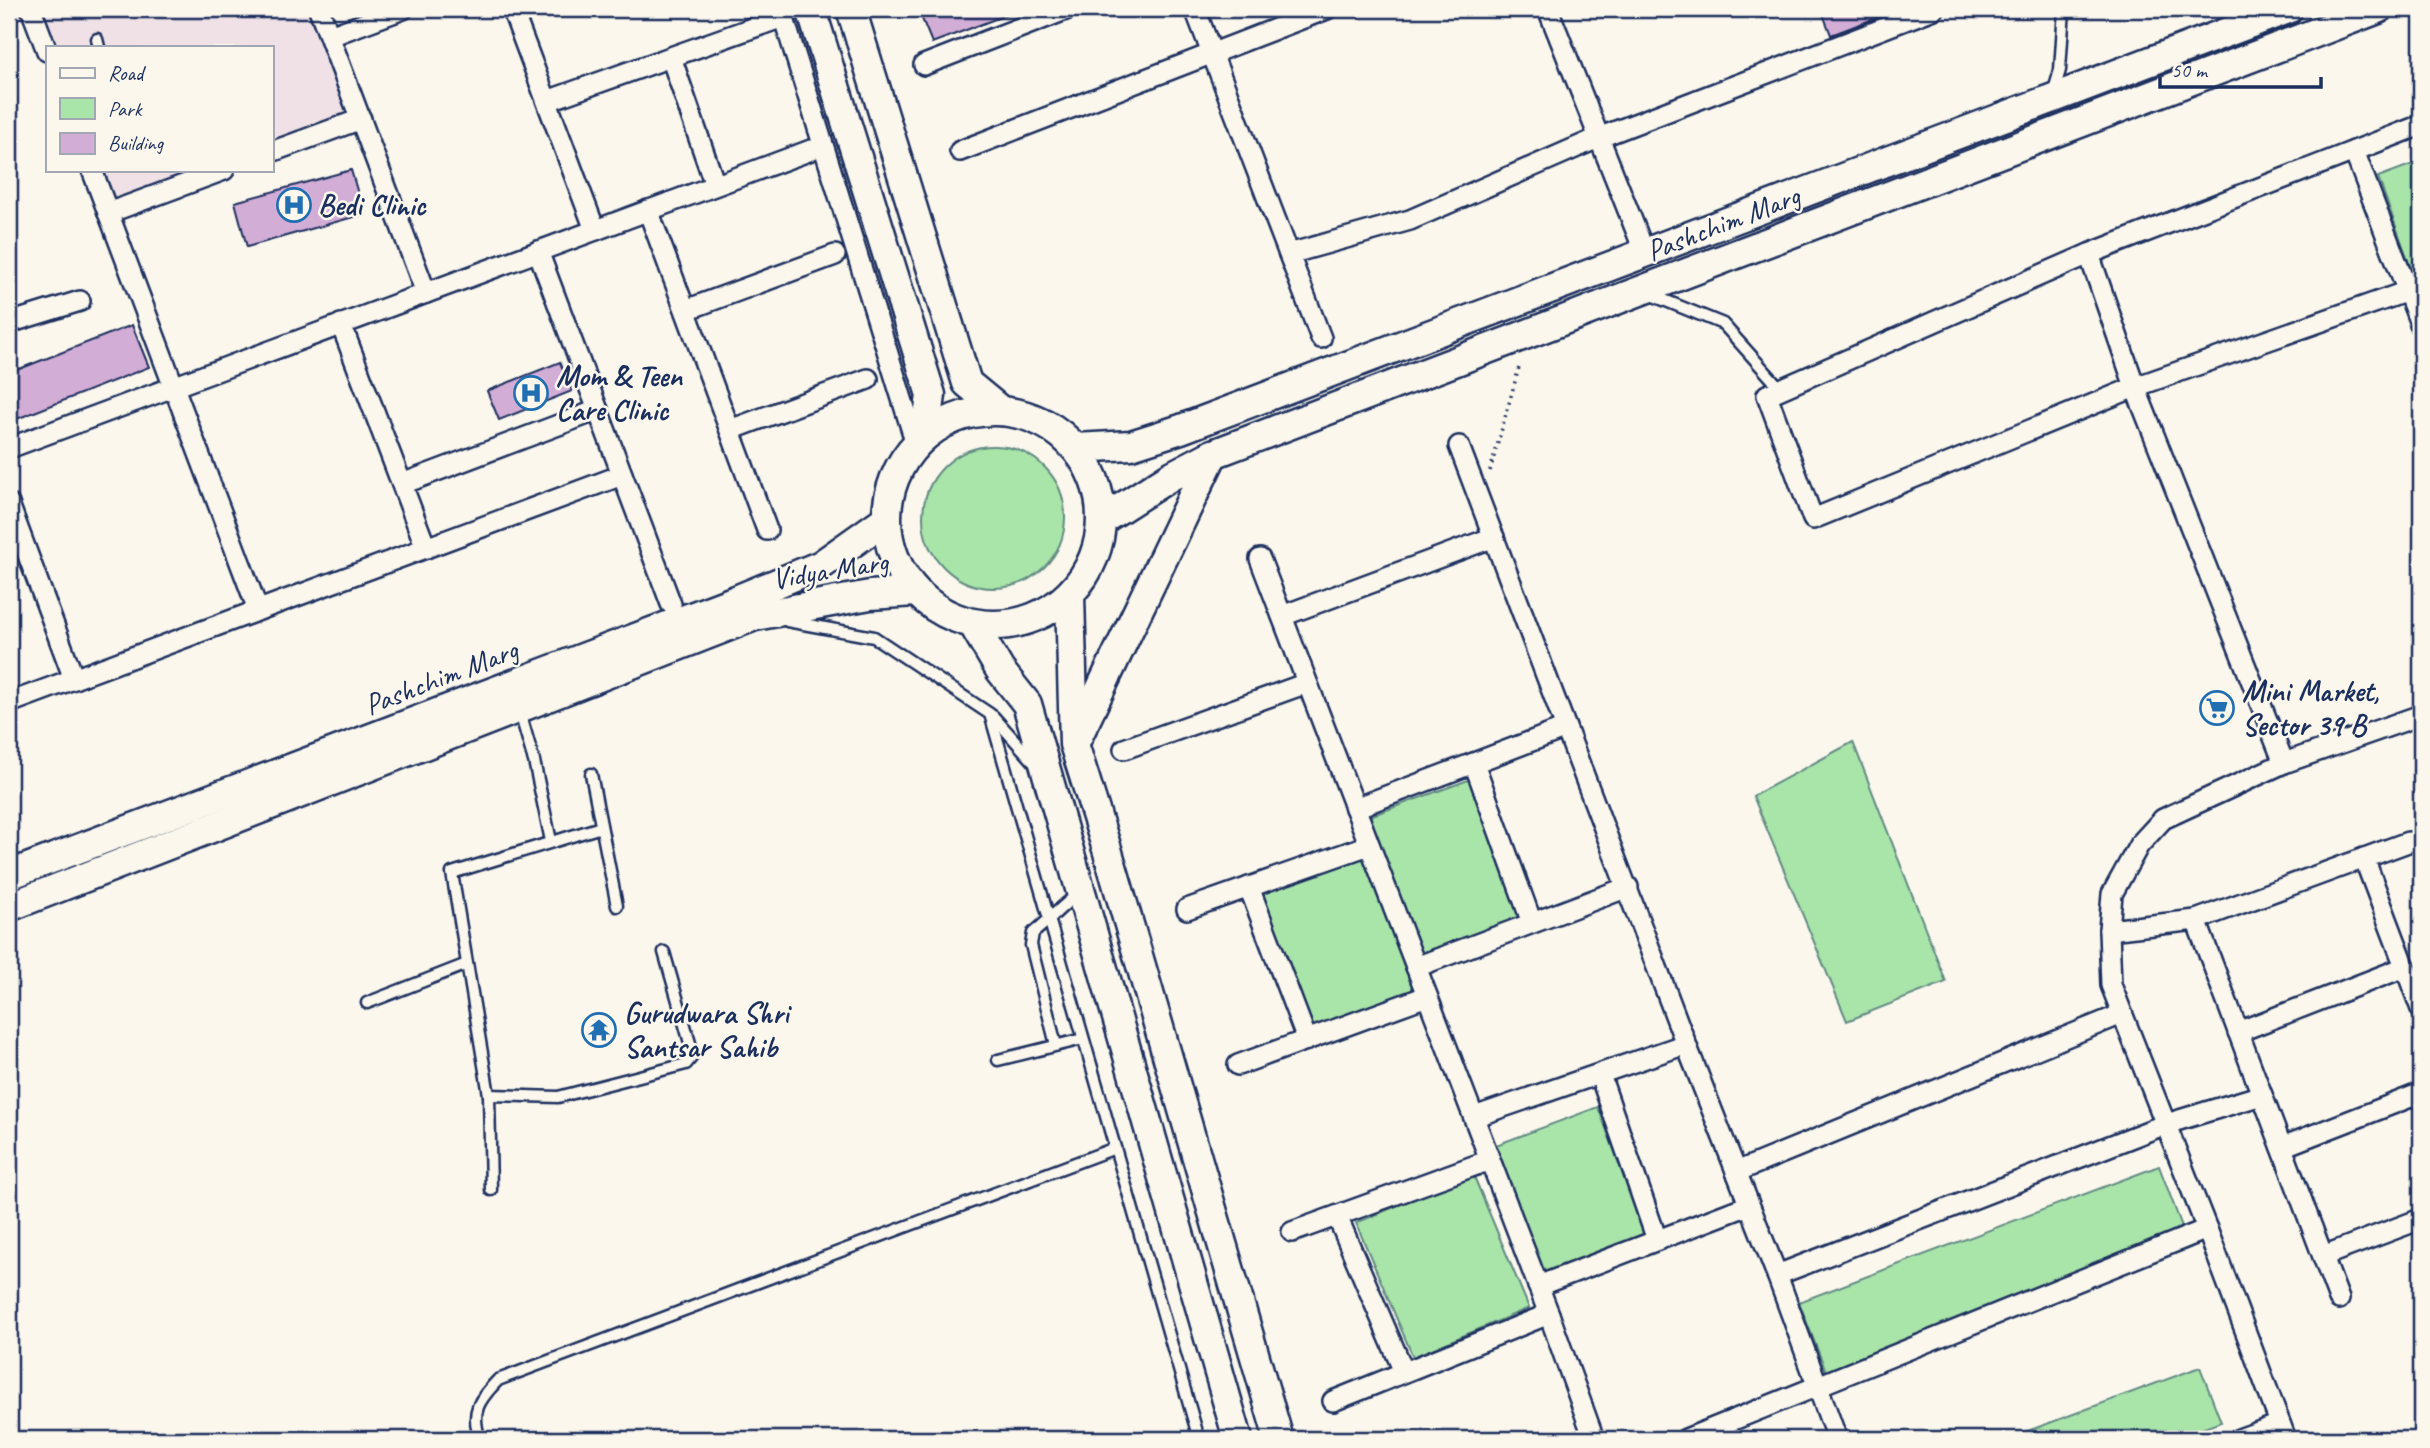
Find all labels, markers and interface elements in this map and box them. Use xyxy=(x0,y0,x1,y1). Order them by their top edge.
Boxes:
legend xyxy=(46,46,273,172)
scale bar xyxy=(2160,46,2322,90)
text: 50 m xyxy=(2171,57,2209,83)
text: Road xyxy=(108,60,147,86)
text: Park xyxy=(108,96,143,122)
text: Building xyxy=(108,130,165,156)
street label: Pashchim Marg xyxy=(1641,176,1806,270)
hospital icon: Bedi Clinic xyxy=(275,186,313,224)
place label: Bedi Clinic xyxy=(318,186,428,224)
place label: Mom & Teen Care Clinic xyxy=(556,357,683,429)
hospital icon: Mom & Teen Care Clinic xyxy=(512,374,550,412)
street label: Vidya Marg xyxy=(769,542,892,598)
street label: Pashchim Marg xyxy=(359,630,524,724)
place label: Mini Market, Sector 39 B xyxy=(2242,672,2379,744)
supermarket icon: Mini Market, Sector 39 B xyxy=(2198,689,2236,727)
place label: Gurudwara Shri Santsar Sahib xyxy=(624,994,793,1066)
temple icon: Gurudwara Shri Santsar Sahib xyxy=(580,1011,618,1049)

